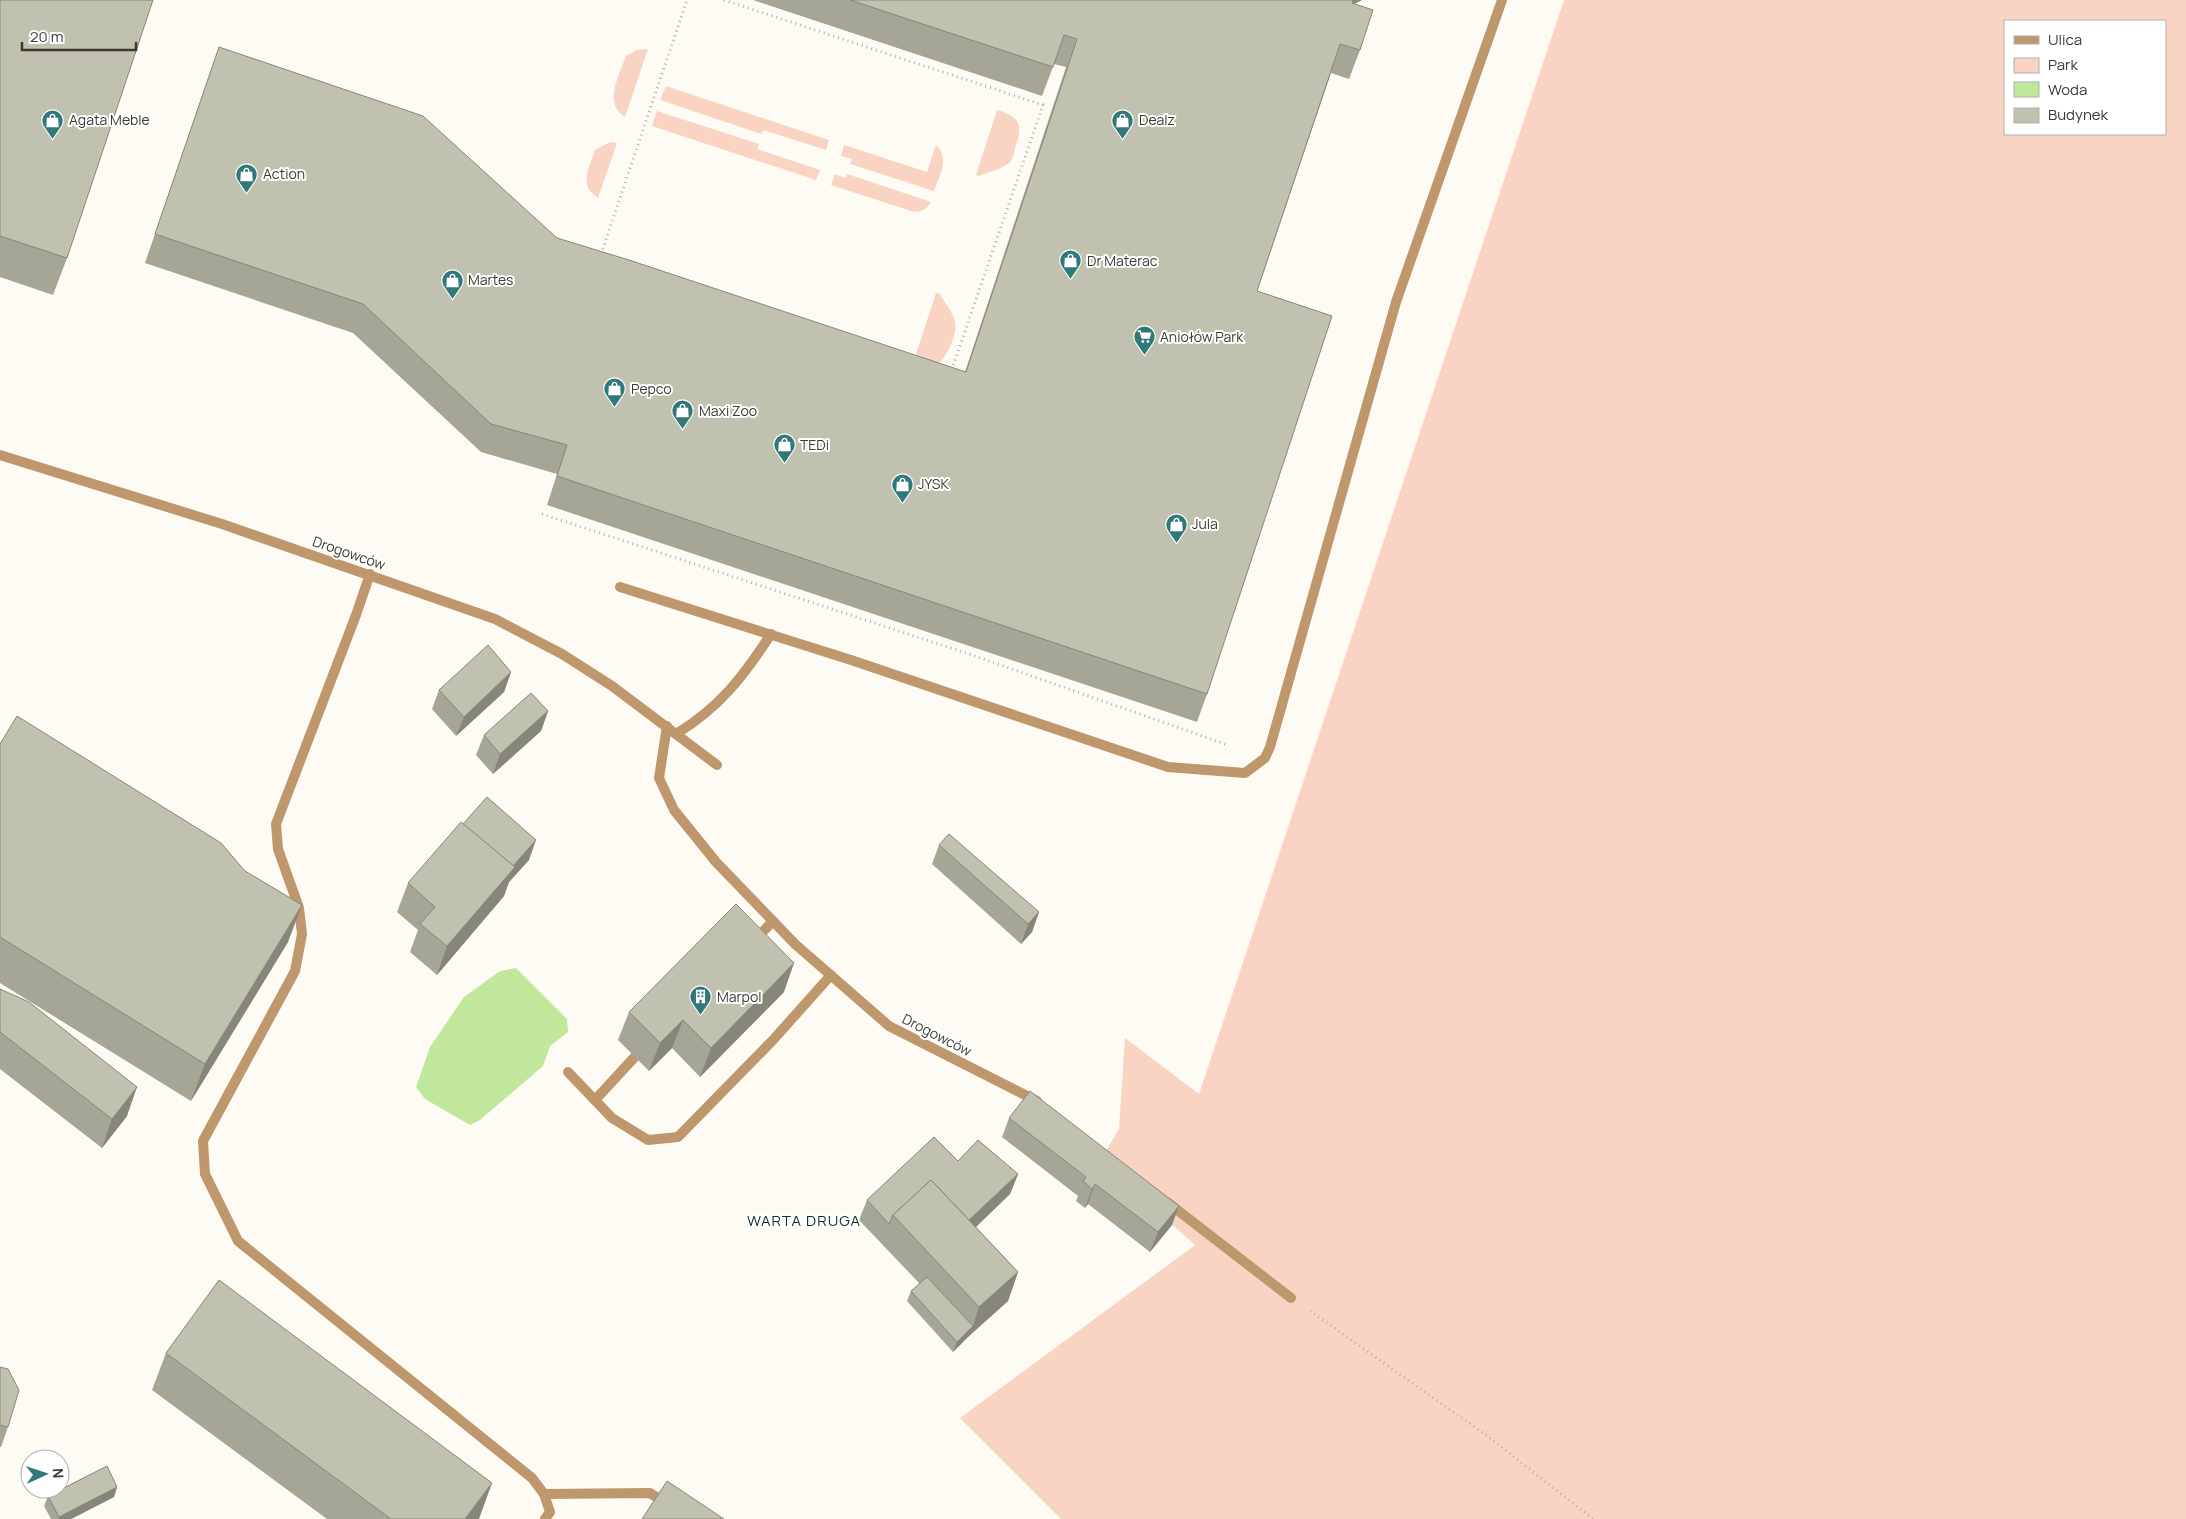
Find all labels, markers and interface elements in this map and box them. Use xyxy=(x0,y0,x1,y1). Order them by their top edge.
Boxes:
scale bar xyxy=(22,20,136,52)
legend xyxy=(2004,20,2166,135)
text: 20 m xyxy=(30,26,63,47)
text: Ulica xyxy=(2048,29,2082,50)
text: Park xyxy=(2048,54,2078,75)
text: Woda xyxy=(2048,79,2087,100)
text: Budynek xyxy=(2048,104,2109,125)
shop icon: Agata Meble xyxy=(41,108,65,139)
shop icon: Dealz xyxy=(1111,108,1135,139)
place label: Agata Meble xyxy=(69,110,150,129)
place label: Dealz xyxy=(1139,110,1175,129)
shop icon: Action xyxy=(235,162,259,193)
place label: Action xyxy=(263,164,305,183)
shop icon: Dr Materac xyxy=(1059,249,1083,280)
place label: Dr Materac xyxy=(1087,251,1158,270)
shop icon: Martes xyxy=(440,268,464,299)
place label: Martes xyxy=(468,270,513,289)
supermarket icon: Aniołów Park xyxy=(1132,325,1156,356)
place label: Aniołów Park xyxy=(1160,327,1244,346)
shop icon: Pepco xyxy=(603,377,627,408)
place label: Pepco xyxy=(631,379,672,398)
shop icon: Maxi Zoo xyxy=(671,399,695,430)
place label: Maxi Zoo xyxy=(699,401,757,420)
shop icon: TEDi xyxy=(772,433,796,464)
place label: TEDi xyxy=(800,435,829,454)
shop icon: JYSK xyxy=(890,472,914,503)
place label: JYSK xyxy=(918,474,949,493)
shop icon: Jula xyxy=(1164,512,1188,543)
place label: Jula xyxy=(1192,514,1218,533)
street label: Drogowców xyxy=(310,531,388,574)
building icon: Marpol xyxy=(689,985,713,1016)
place label: Marpol xyxy=(717,987,761,1006)
street label: Drogowców xyxy=(899,1009,975,1060)
district label: WARTA DRUGA xyxy=(747,1210,861,1231)
north arrow xyxy=(20,1449,70,1499)
text: N xyxy=(49,1468,68,1479)

